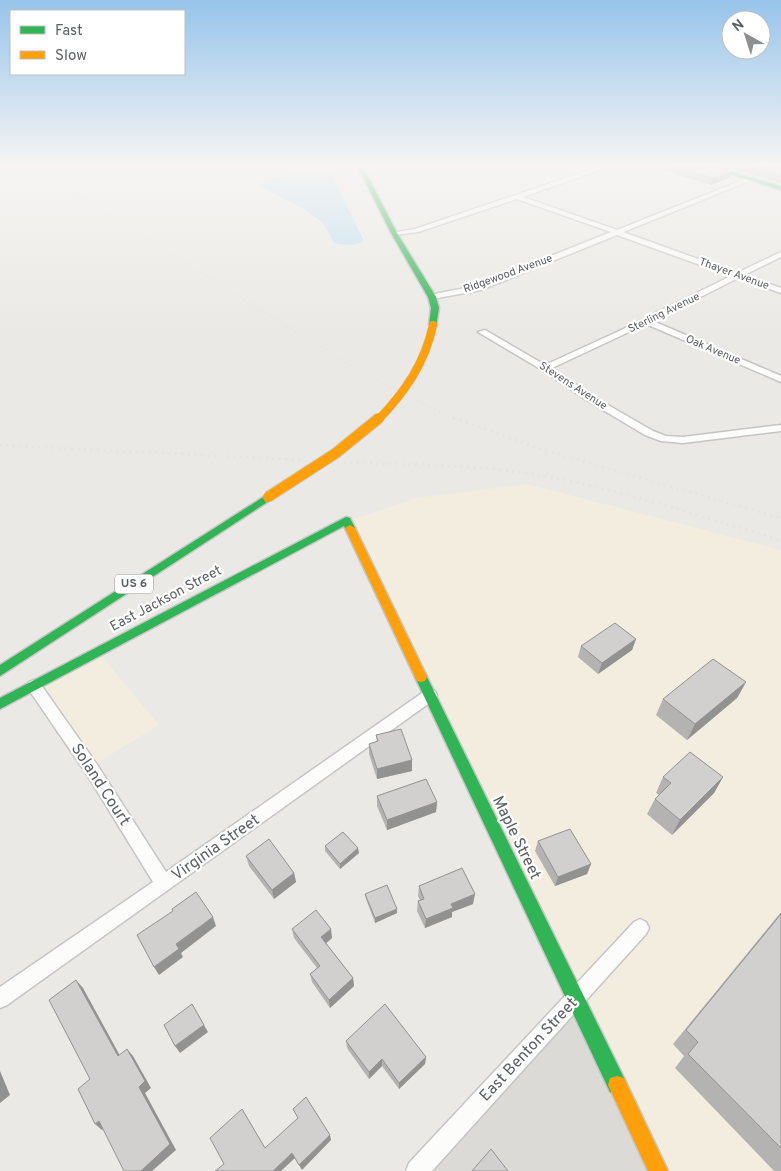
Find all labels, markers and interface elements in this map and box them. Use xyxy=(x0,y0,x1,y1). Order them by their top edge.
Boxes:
legend xyxy=(10,10,185,75)
north arrow xyxy=(721,10,771,60)
text: N xyxy=(730,16,748,36)
text: Fast xyxy=(55,22,83,41)
text: Slow xyxy=(55,47,87,66)
street label: Ridgewood Avenue xyxy=(462,251,554,297)
street label: Thayer Avenue xyxy=(697,255,771,293)
street label: Sterling Avenue xyxy=(626,290,702,336)
street label: Oak Avenue xyxy=(683,332,743,368)
street label: Stevens Avenue xyxy=(536,359,610,413)
street label: East Jackson Street xyxy=(107,562,225,636)
road number: US 6 xyxy=(115,574,153,594)
street label: Soland Court xyxy=(66,740,134,830)
street label: Maple Street xyxy=(487,793,545,883)
street label: Virginia Street xyxy=(168,810,264,886)
street label: East Benton Street xyxy=(476,994,582,1106)

